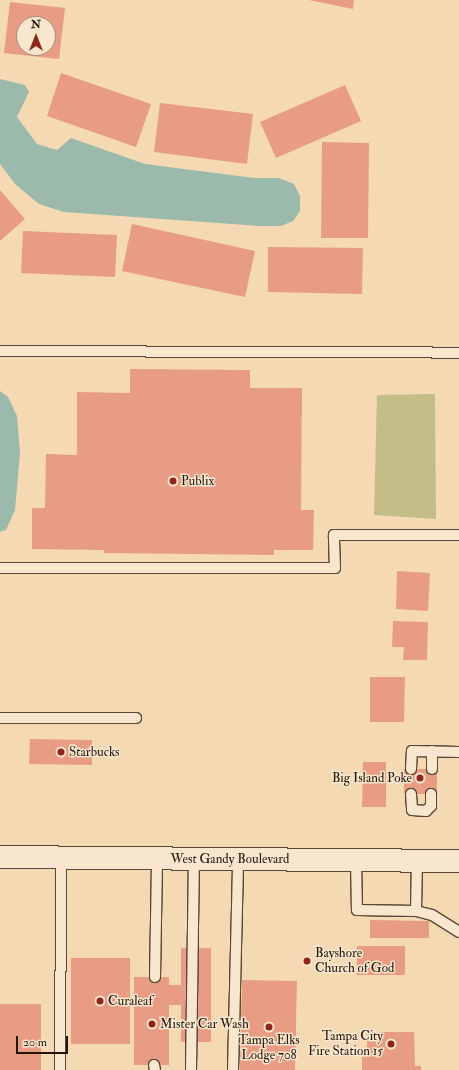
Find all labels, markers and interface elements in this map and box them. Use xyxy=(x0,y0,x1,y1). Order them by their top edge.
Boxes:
north arrow xyxy=(16,16,56,56)
text: N xyxy=(31,18,41,31)
place label: Publix xyxy=(181,473,214,489)
marker: Publix xyxy=(168,476,178,486)
place label: Starbucks xyxy=(69,744,120,760)
marker: Starbucks xyxy=(56,747,66,757)
place label: Big Island Poke xyxy=(332,770,412,786)
marker: Big Island Poke xyxy=(415,773,425,783)
street label: West Gandy Boulevard xyxy=(171,851,289,867)
place label: Bayshore Church of God xyxy=(315,946,394,977)
marker: Bayshore Church of God xyxy=(302,956,312,966)
place label: Curaleaf xyxy=(108,993,153,1009)
marker: Curaleaf xyxy=(95,996,105,1006)
place label: Mister Car Wash xyxy=(160,1016,249,1032)
marker: Mister Car Wash xyxy=(147,1019,157,1029)
marker: Tampa Elks Lodge 708 xyxy=(264,1022,274,1032)
scale bar xyxy=(18,1028,70,1054)
place label: Tampa City Fire Station 15 xyxy=(308,1029,383,1060)
place label: Tampa Elks Lodge 708 xyxy=(238,1033,300,1064)
text: 20 m xyxy=(23,1035,47,1050)
marker: Tampa City Fire Station 15 xyxy=(386,1039,396,1049)

